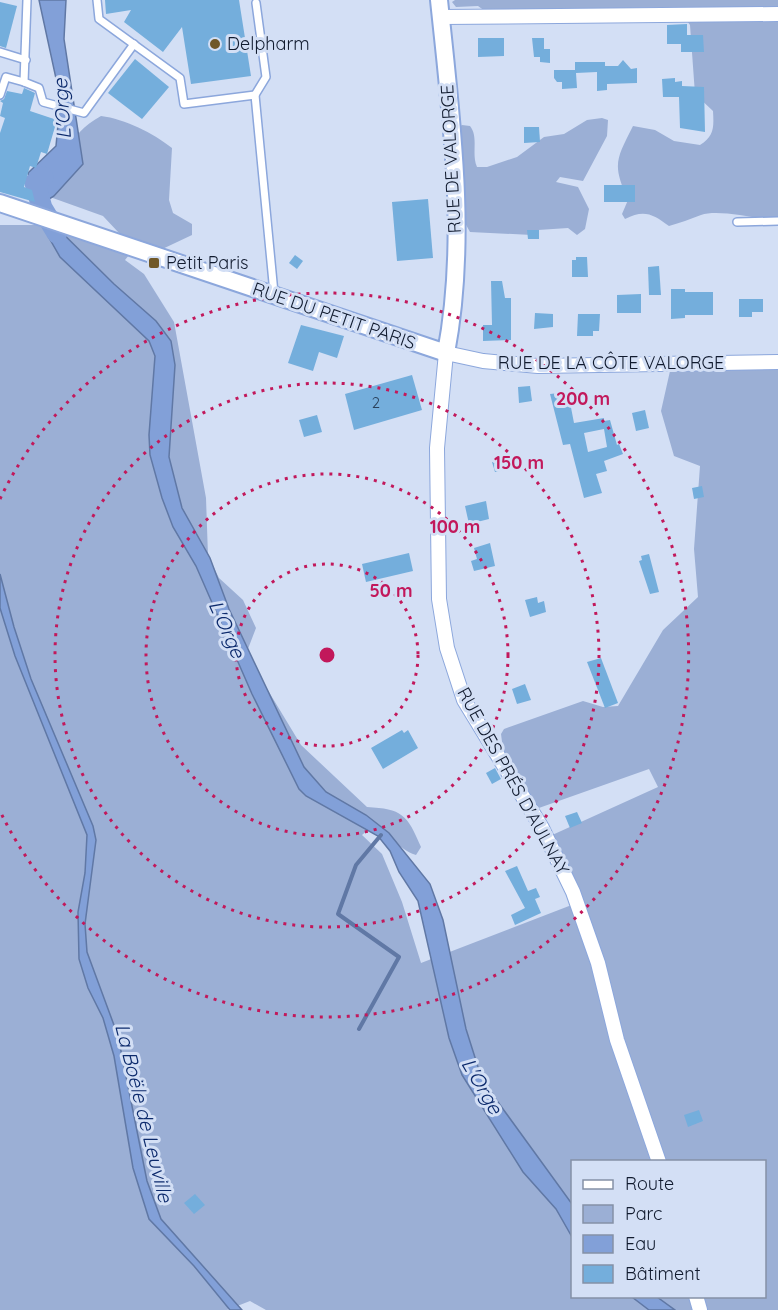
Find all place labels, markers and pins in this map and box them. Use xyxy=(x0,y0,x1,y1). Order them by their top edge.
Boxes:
place label: Delpharm xyxy=(227,32,310,55)
marker: Delpharm xyxy=(208,37,222,51)
place label: Petit Paris xyxy=(166,251,248,274)
marker: Petit Paris xyxy=(147,256,161,270)
centre of rings xyxy=(317,645,337,665)

